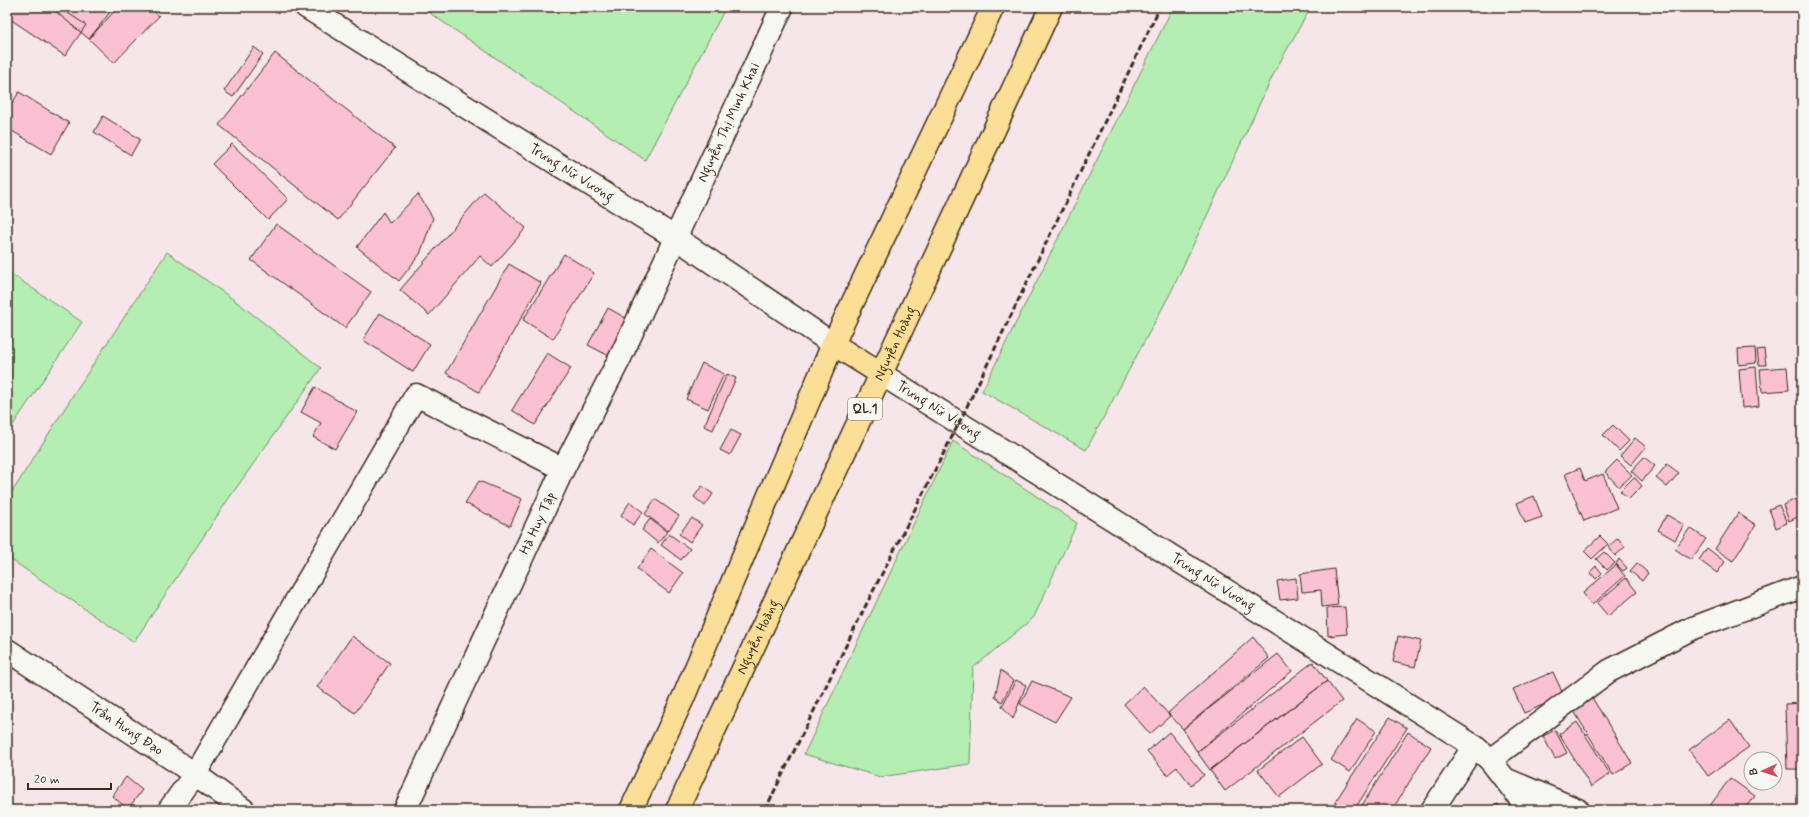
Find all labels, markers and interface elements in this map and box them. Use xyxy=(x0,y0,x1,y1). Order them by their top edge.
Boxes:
street label: Nguyễn Thị Minh Khai xyxy=(693,60,764,185)
street label: Trưng Nữ Vương xyxy=(526,140,617,208)
street label: Nguyễn Hoàng xyxy=(870,303,922,384)
street label: Trưng Nữ Vương xyxy=(893,377,984,445)
road number: QL.1 xyxy=(848,398,882,420)
street label: Hà Huy Tập xyxy=(516,489,560,558)
street label: Trưng Nữ Vương xyxy=(1167,549,1259,617)
street label: Nguyễn Hoàng xyxy=(733,597,785,677)
street label: Trần Hưng Đạo xyxy=(86,698,167,760)
north arrow xyxy=(1743,751,1783,791)
scale bar xyxy=(28,765,111,791)
text: B xyxy=(1747,768,1761,775)
text: 20 m xyxy=(34,772,60,788)

